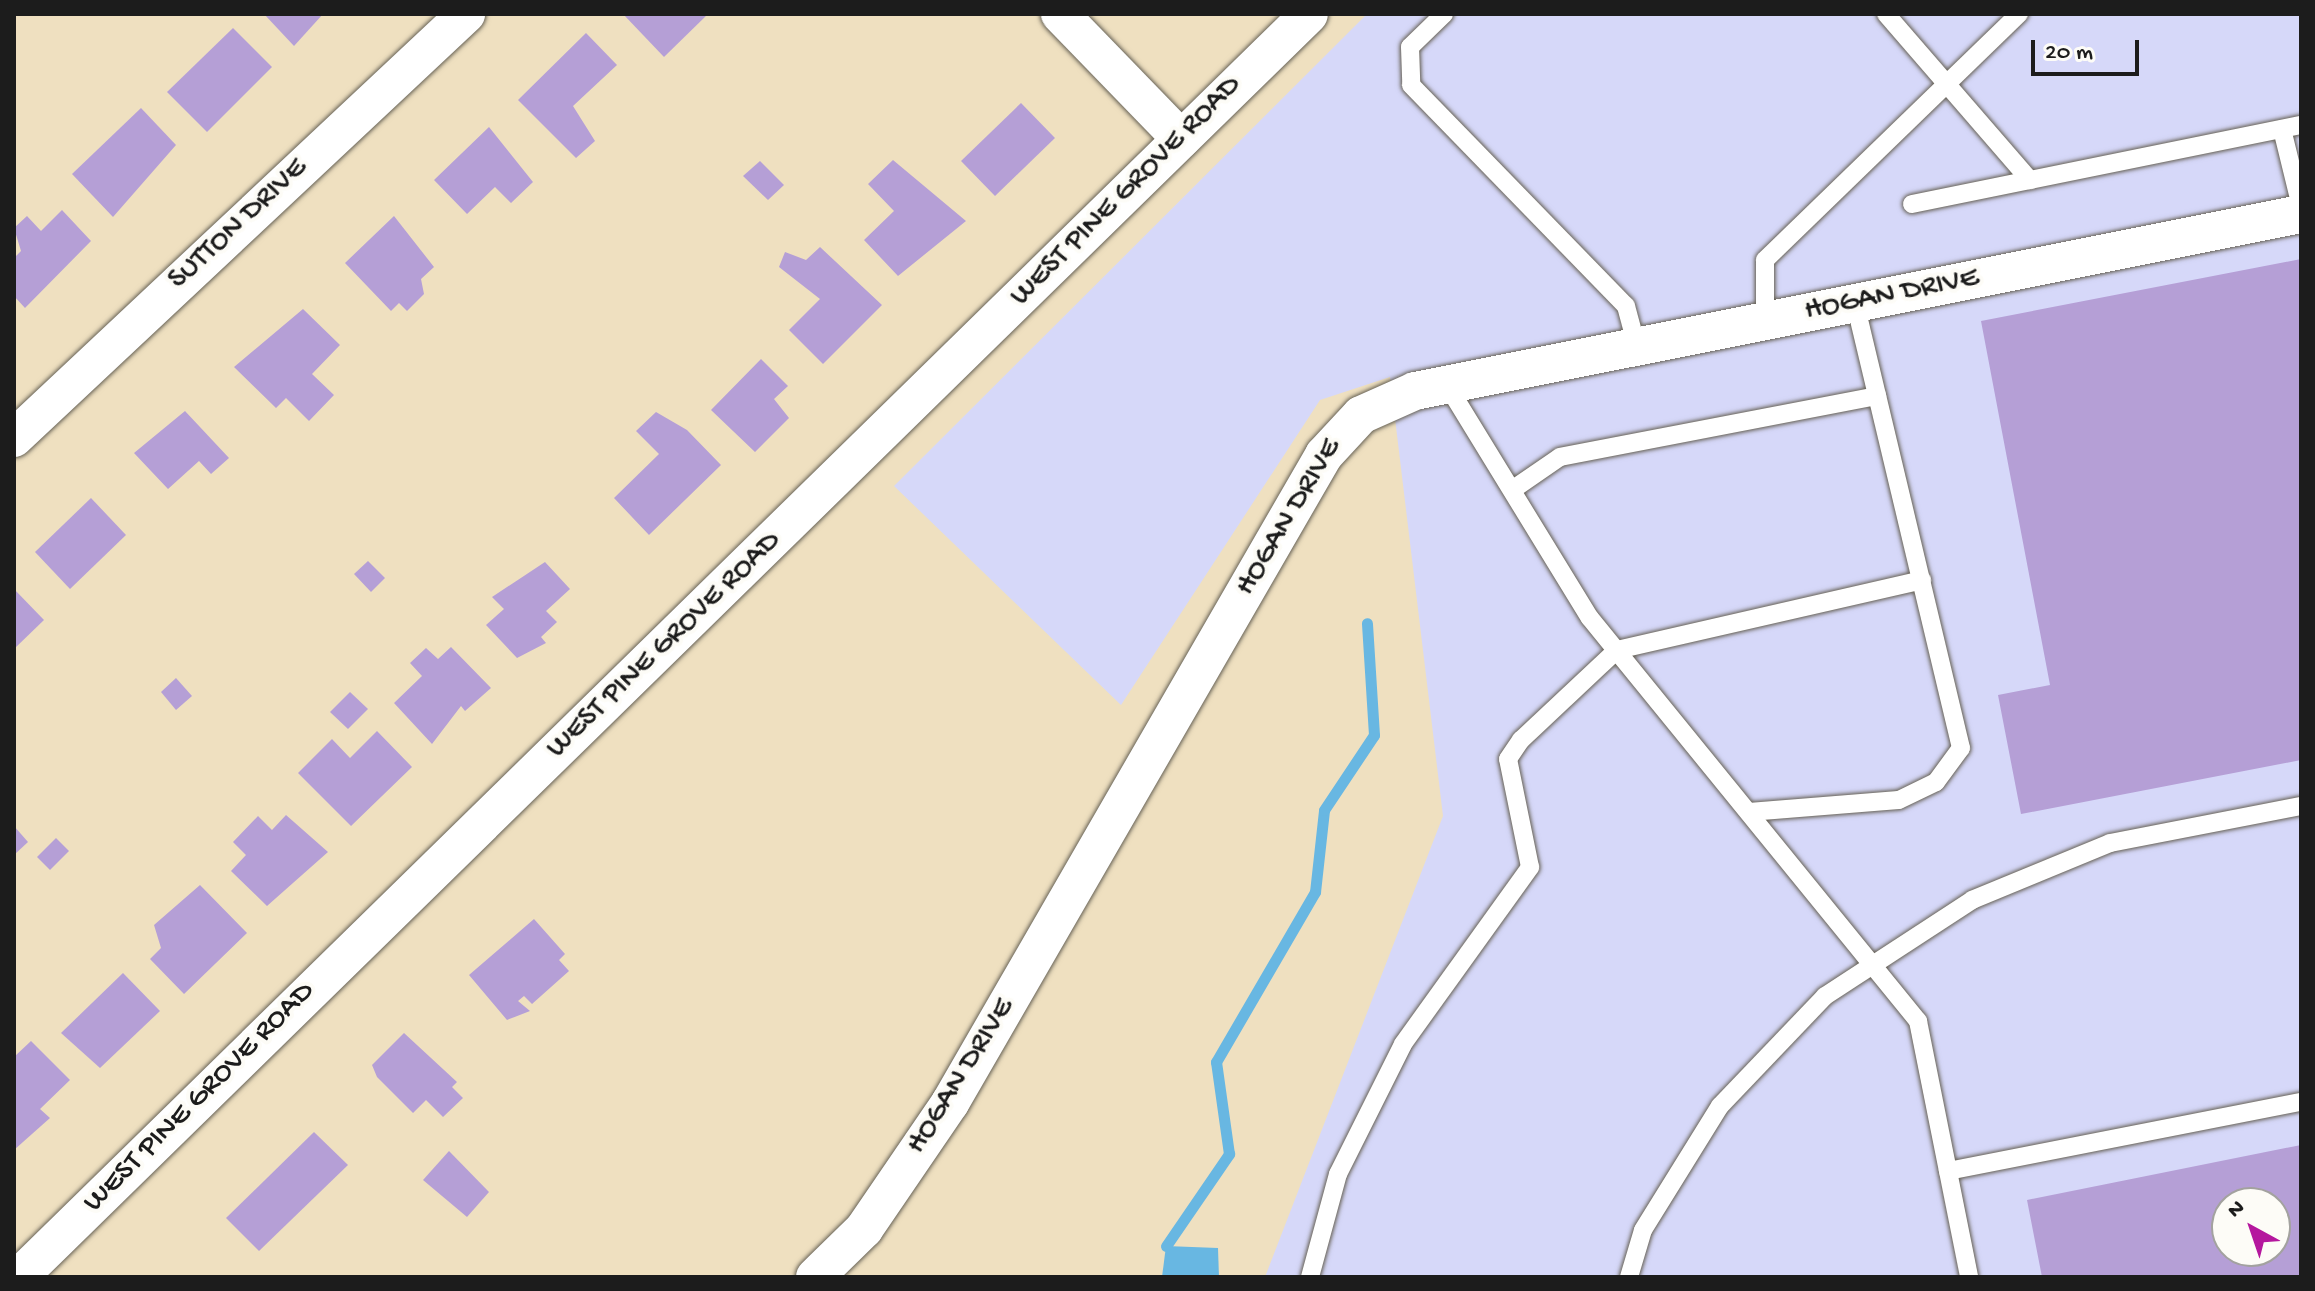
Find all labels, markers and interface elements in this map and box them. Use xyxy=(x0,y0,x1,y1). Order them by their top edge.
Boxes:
scale bar xyxy=(2035,24,2143,74)
text: 20 m xyxy=(2045,39,2093,68)
street label: WEST PINE GROVE ROAD xyxy=(1004,69,1250,315)
street label: SUTTON DRIVE xyxy=(162,152,316,298)
street label: HOGAN DRIVE xyxy=(1802,262,1982,330)
street label: HOGAN DRIVE xyxy=(1229,433,1351,603)
street label: WEST PINE GROVE ROAD xyxy=(540,525,790,767)
street label: WEST PINE GROVE ROAD xyxy=(77,975,323,1221)
street label: HOGAN DRIVE xyxy=(900,993,1024,1161)
north arrow xyxy=(2211,1187,2291,1267)
text: N xyxy=(2223,1196,2251,1225)

